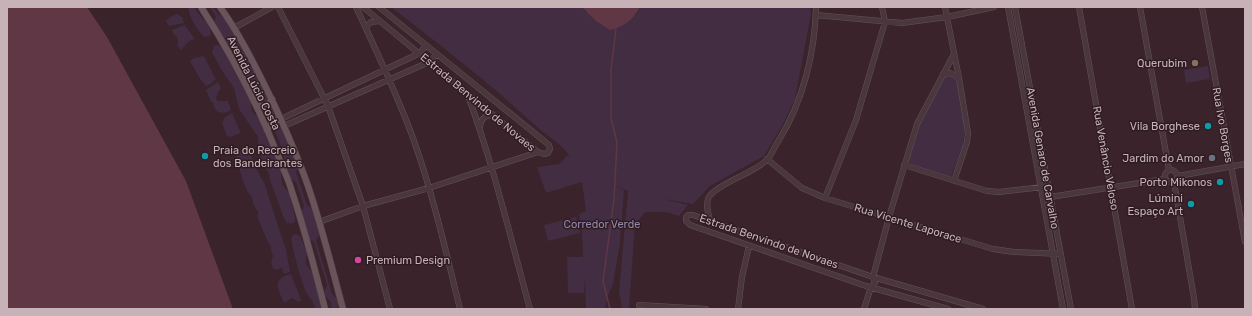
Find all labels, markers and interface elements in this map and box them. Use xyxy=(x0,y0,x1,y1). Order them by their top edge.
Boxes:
street label: Avenida Lúcio Costa xyxy=(224,34,283,132)
street label: Estrada Benvindo de Novaes xyxy=(418,51,538,155)
place label: Querubim xyxy=(1137,57,1187,70)
marker: Querubim xyxy=(1190,58,1200,68)
street label: Avenida Genaro de Carvalho xyxy=(1024,86,1061,230)
street label: Rua Ivo Borges xyxy=(1209,86,1236,164)
street label: Rua Venâncio Veloso xyxy=(1090,105,1121,211)
place label: Vila Borghese xyxy=(1130,120,1200,133)
marker: Vila Borghese xyxy=(1203,121,1213,131)
place label: Praia do Recreio dos Bandeirantes xyxy=(213,144,303,170)
marker: Praia do Recreio dos Bandeirantes xyxy=(200,151,210,161)
place label: Jardim do Amor xyxy=(1122,152,1205,165)
marker: Jardim do Amor xyxy=(1207,153,1217,163)
place label: Porto Mikonos xyxy=(1140,176,1212,189)
marker: Porto Mikonos xyxy=(1215,177,1225,187)
place label: Lúmini Espaço Art xyxy=(1127,192,1184,218)
marker: Lúmini Espaço Art xyxy=(1186,199,1196,209)
street label: Rua Vicente Laporace xyxy=(853,201,963,246)
street label: Estrada Benvindo de Novaes xyxy=(698,212,840,271)
park label: Corredor Verde xyxy=(564,218,640,231)
place label: Premium Design xyxy=(366,254,450,267)
marker: Premium Design xyxy=(353,255,363,265)

